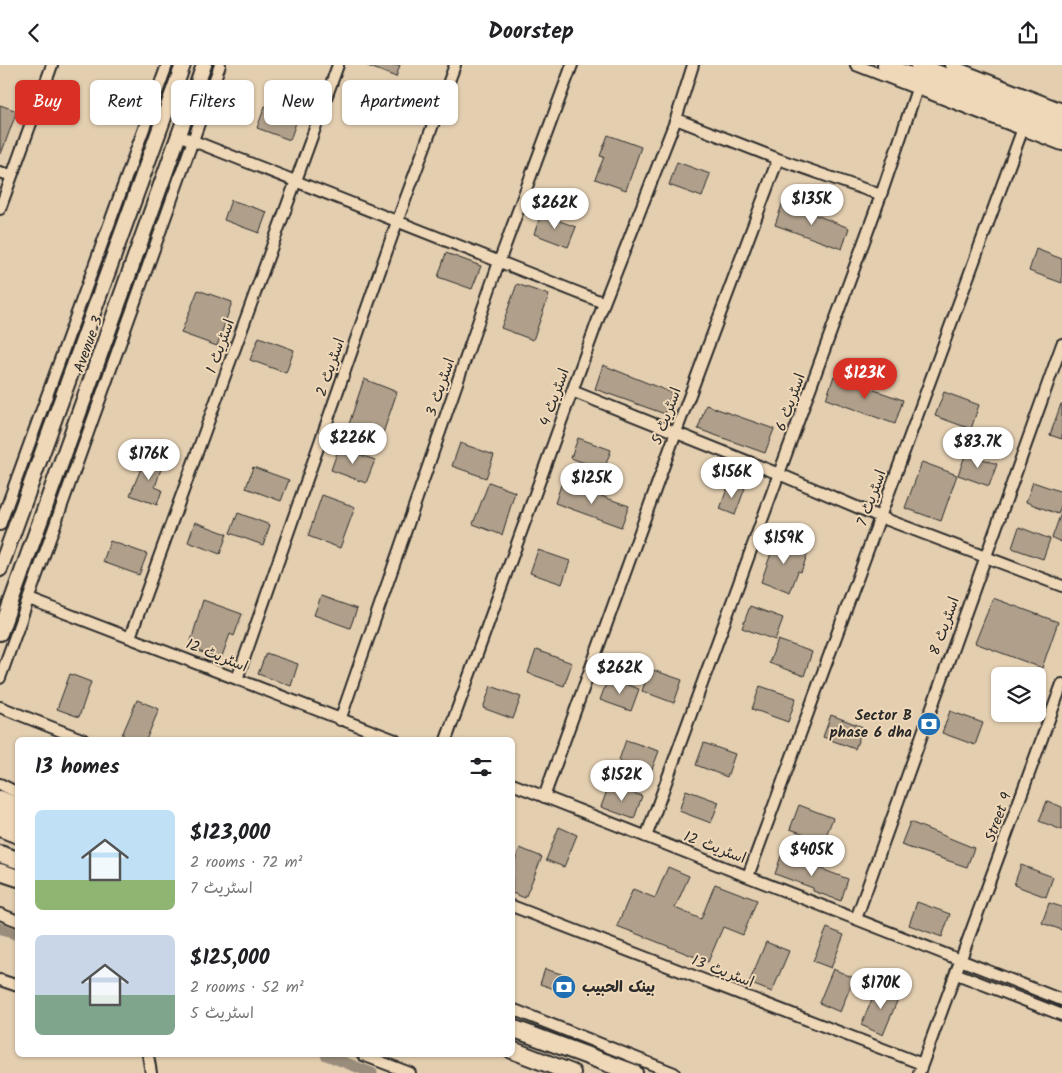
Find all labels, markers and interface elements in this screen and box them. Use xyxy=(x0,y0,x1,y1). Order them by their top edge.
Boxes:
text: Doorstep xyxy=(488,15,574,50)
icon: back xyxy=(20,19,48,47)
icon: share xyxy=(1014,19,1042,47)
chip: Buy xyxy=(15,80,80,125)
chip: Rent xyxy=(90,80,161,125)
chip: Filters xyxy=(171,80,254,125)
chip: New xyxy=(264,80,332,125)
chip: Apartment xyxy=(342,80,458,125)
pin: $135K xyxy=(777,184,847,226)
pin: $262K xyxy=(520,187,590,230)
text: $135K xyxy=(792,187,832,212)
text: $262K xyxy=(532,191,578,216)
street label: Avenue 3 xyxy=(68,312,110,376)
street label: اسٹریٹ 1 xyxy=(200,316,242,377)
street label: اسٹریٹ 2 xyxy=(310,335,352,400)
street label: اسٹریٹ 3 xyxy=(420,355,462,420)
pin: $123K xyxy=(830,357,900,400)
text: $123K xyxy=(844,361,886,386)
street label: اسٹریٹ 4 xyxy=(533,365,576,430)
street label: اسٹریٹ 6 xyxy=(769,370,812,435)
street label: اسٹریٹ 5 xyxy=(645,384,688,449)
pin: $226K xyxy=(318,423,388,465)
text: $226K xyxy=(330,426,376,451)
pin: $83.7K xyxy=(937,427,1019,469)
text: $83.7K xyxy=(954,430,1002,455)
pin: $176K xyxy=(114,439,184,481)
text: $176K xyxy=(129,442,169,467)
pin: $156K xyxy=(697,457,767,499)
text: $156K xyxy=(712,460,752,485)
pin: $125K xyxy=(557,463,627,505)
text: $125K xyxy=(571,466,613,491)
street label: اسٹریٹ 7 xyxy=(851,467,893,530)
pin: $159K xyxy=(749,523,819,565)
text: $159K xyxy=(764,526,804,551)
street label: اسٹریٹ 8 xyxy=(923,594,967,659)
street label: اسٹریٹ 12 xyxy=(182,633,251,679)
pin: $262K xyxy=(585,653,655,695)
text: $262K xyxy=(597,656,643,681)
map controls xyxy=(991,667,1046,722)
button: layers xyxy=(991,667,1046,722)
place label: Sector B phase 6 dha xyxy=(829,704,912,745)
bank icon: Sector B phase 6 dha xyxy=(916,711,942,737)
text: 13 homes xyxy=(35,751,120,784)
icon: filters xyxy=(467,753,495,781)
pin: $152K xyxy=(587,759,657,802)
text: $152K xyxy=(601,763,643,788)
street label: Street 9 xyxy=(979,788,1019,846)
text: $123,000 xyxy=(190,817,270,850)
street label: اسٹریٹ 12 xyxy=(680,825,749,871)
icon: home xyxy=(75,830,135,890)
pin: $405K xyxy=(777,835,847,877)
text: $405K xyxy=(790,838,834,863)
text: 2 rooms · 72 m² xyxy=(190,850,302,875)
text: اسٹریٹ 7 xyxy=(190,876,253,901)
text: $125,000 xyxy=(190,942,269,975)
street label: اسٹریٹ 13 xyxy=(688,949,757,995)
icon: home xyxy=(75,955,135,1015)
pin: $170K xyxy=(846,967,916,1010)
text: $170K xyxy=(861,971,901,996)
bank icon: بينک الحبيب xyxy=(551,974,577,1000)
text: 2 rooms · 52 m² xyxy=(190,975,304,1000)
place label: بينک الحبيب xyxy=(582,976,655,1000)
text: اسٹریٹ 5 xyxy=(190,1001,254,1026)

